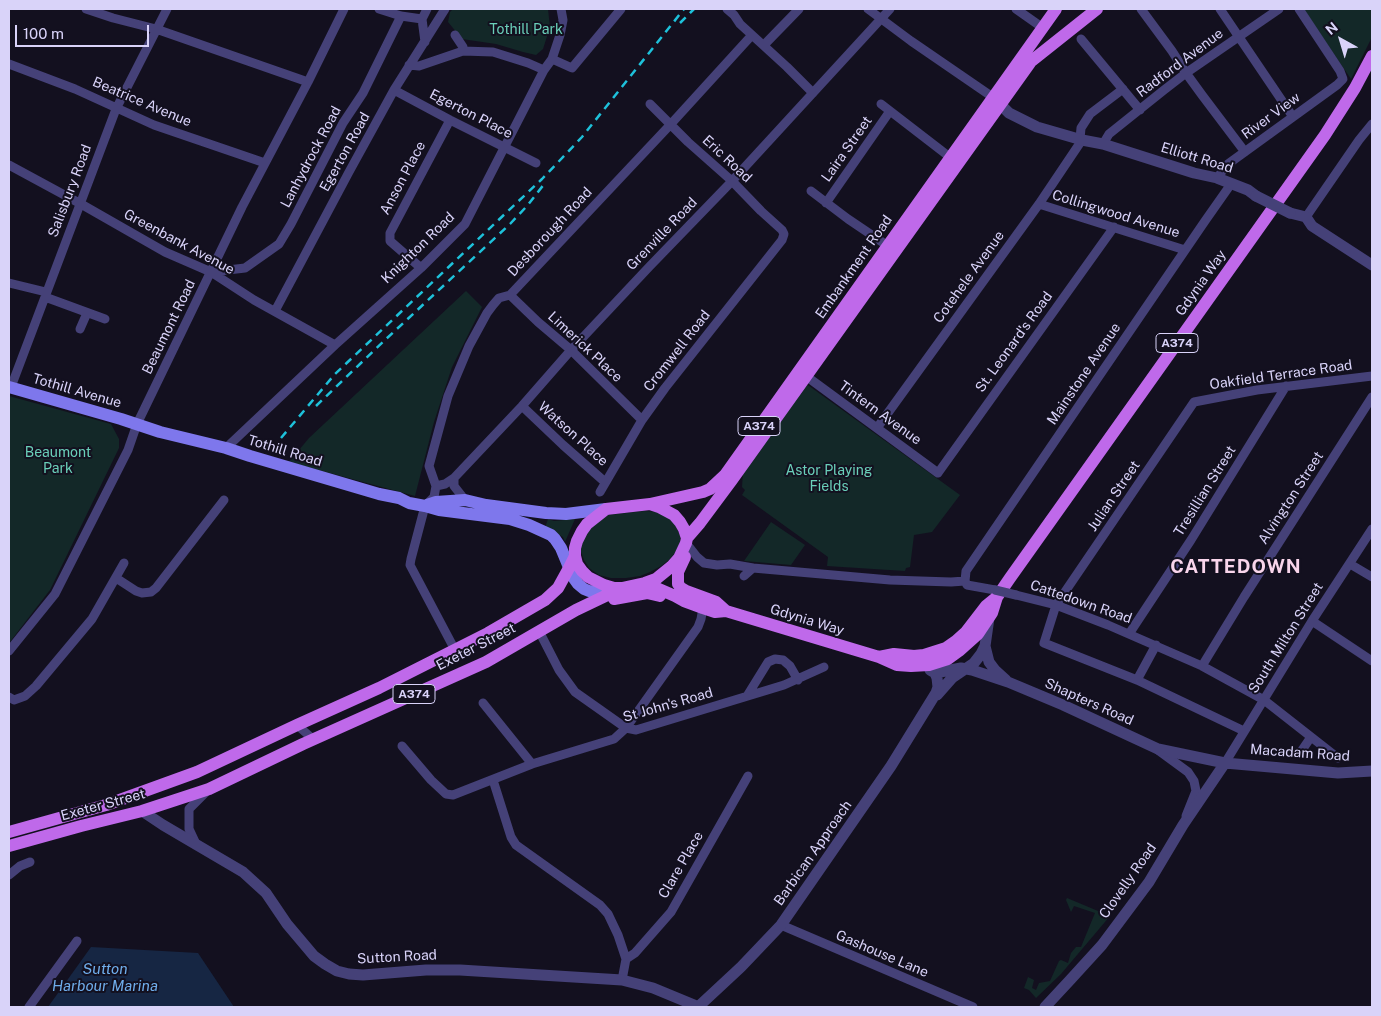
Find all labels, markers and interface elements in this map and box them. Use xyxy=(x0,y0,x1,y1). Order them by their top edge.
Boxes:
scale bar xyxy=(18,15,151,47)
north arrow xyxy=(1316,15,1366,65)
text: N xyxy=(1322,19,1341,38)
park label: Tothill Park xyxy=(489,22,563,38)
text: 100 m xyxy=(23,25,64,42)
street label: Radford Avenue xyxy=(1133,25,1227,101)
street label: Beatrice Avenue xyxy=(90,74,194,130)
street label: Egerton Place xyxy=(427,86,515,142)
street label: River View xyxy=(1238,89,1304,143)
street label: Lanhydrock Road xyxy=(277,103,345,211)
street label: Egerton Road xyxy=(316,109,374,195)
street label: Laira Street xyxy=(818,113,876,185)
street label: Eric Road xyxy=(699,132,755,186)
street label: Anson Place xyxy=(377,138,429,218)
street label: Elliott Road xyxy=(1159,139,1235,177)
street label: Salisbury Road xyxy=(45,142,95,240)
street label: Desborough Road xyxy=(504,184,596,280)
street label: Collingwood Avenue xyxy=(1050,187,1182,241)
street label: Grenville Road xyxy=(623,194,701,274)
street label: Greenbank Avenue xyxy=(121,206,237,278)
street label: Knighton Road xyxy=(378,209,458,287)
street label: Embankment Road xyxy=(812,212,896,322)
street label: Cotehele Avenue xyxy=(930,228,1008,326)
street label: Gdynia Way xyxy=(1172,247,1230,319)
street label: Beaumont Road xyxy=(139,277,199,377)
street label: St. Leonard's Road xyxy=(972,288,1056,396)
street label: Cromwell Road xyxy=(640,307,714,395)
street label: Limerick Place xyxy=(544,308,626,386)
street label: Mainstone Avenue xyxy=(1044,320,1124,428)
road number: A374 xyxy=(1156,333,1198,352)
street label: Oakfield Terrace Road xyxy=(1209,357,1353,393)
street label: Tothill Avenue xyxy=(31,370,123,412)
street label: Tintern Avenue xyxy=(835,377,925,449)
street label: Watson Place xyxy=(535,398,611,470)
road number: A374 xyxy=(738,416,780,436)
street label: Tothill Road xyxy=(246,432,324,470)
street label: Tresillian Street xyxy=(1170,443,1240,539)
park label: Beaumont Park xyxy=(25,445,91,478)
street label: Alvington Street xyxy=(1255,449,1327,547)
street label: Julian Street xyxy=(1084,458,1144,534)
park label: Astor Playing Fields xyxy=(785,463,873,496)
district label: CATTEDOWN xyxy=(1169,556,1303,578)
street label: Cattedown Road xyxy=(1028,577,1134,627)
street label: South Milton Street xyxy=(1245,579,1327,697)
street label: Gdynia Way xyxy=(768,601,846,639)
street label: Exeter Street xyxy=(434,620,518,674)
street label: Shapters Road xyxy=(1042,675,1136,729)
road number: A374 xyxy=(393,684,435,704)
street label: St John's Road xyxy=(621,684,715,726)
street label: Macadam Road xyxy=(1249,741,1351,765)
street label: Exeter Street xyxy=(59,786,147,824)
street label: Barbican Approach xyxy=(770,797,856,909)
street label: Clare Place xyxy=(655,829,707,901)
street label: Clovelly Road xyxy=(1096,840,1160,922)
street label: Gashouse Lane xyxy=(833,927,931,981)
street label: Sutton Road xyxy=(357,947,437,967)
water label: Sutton Harbour Marina xyxy=(52,960,158,995)

